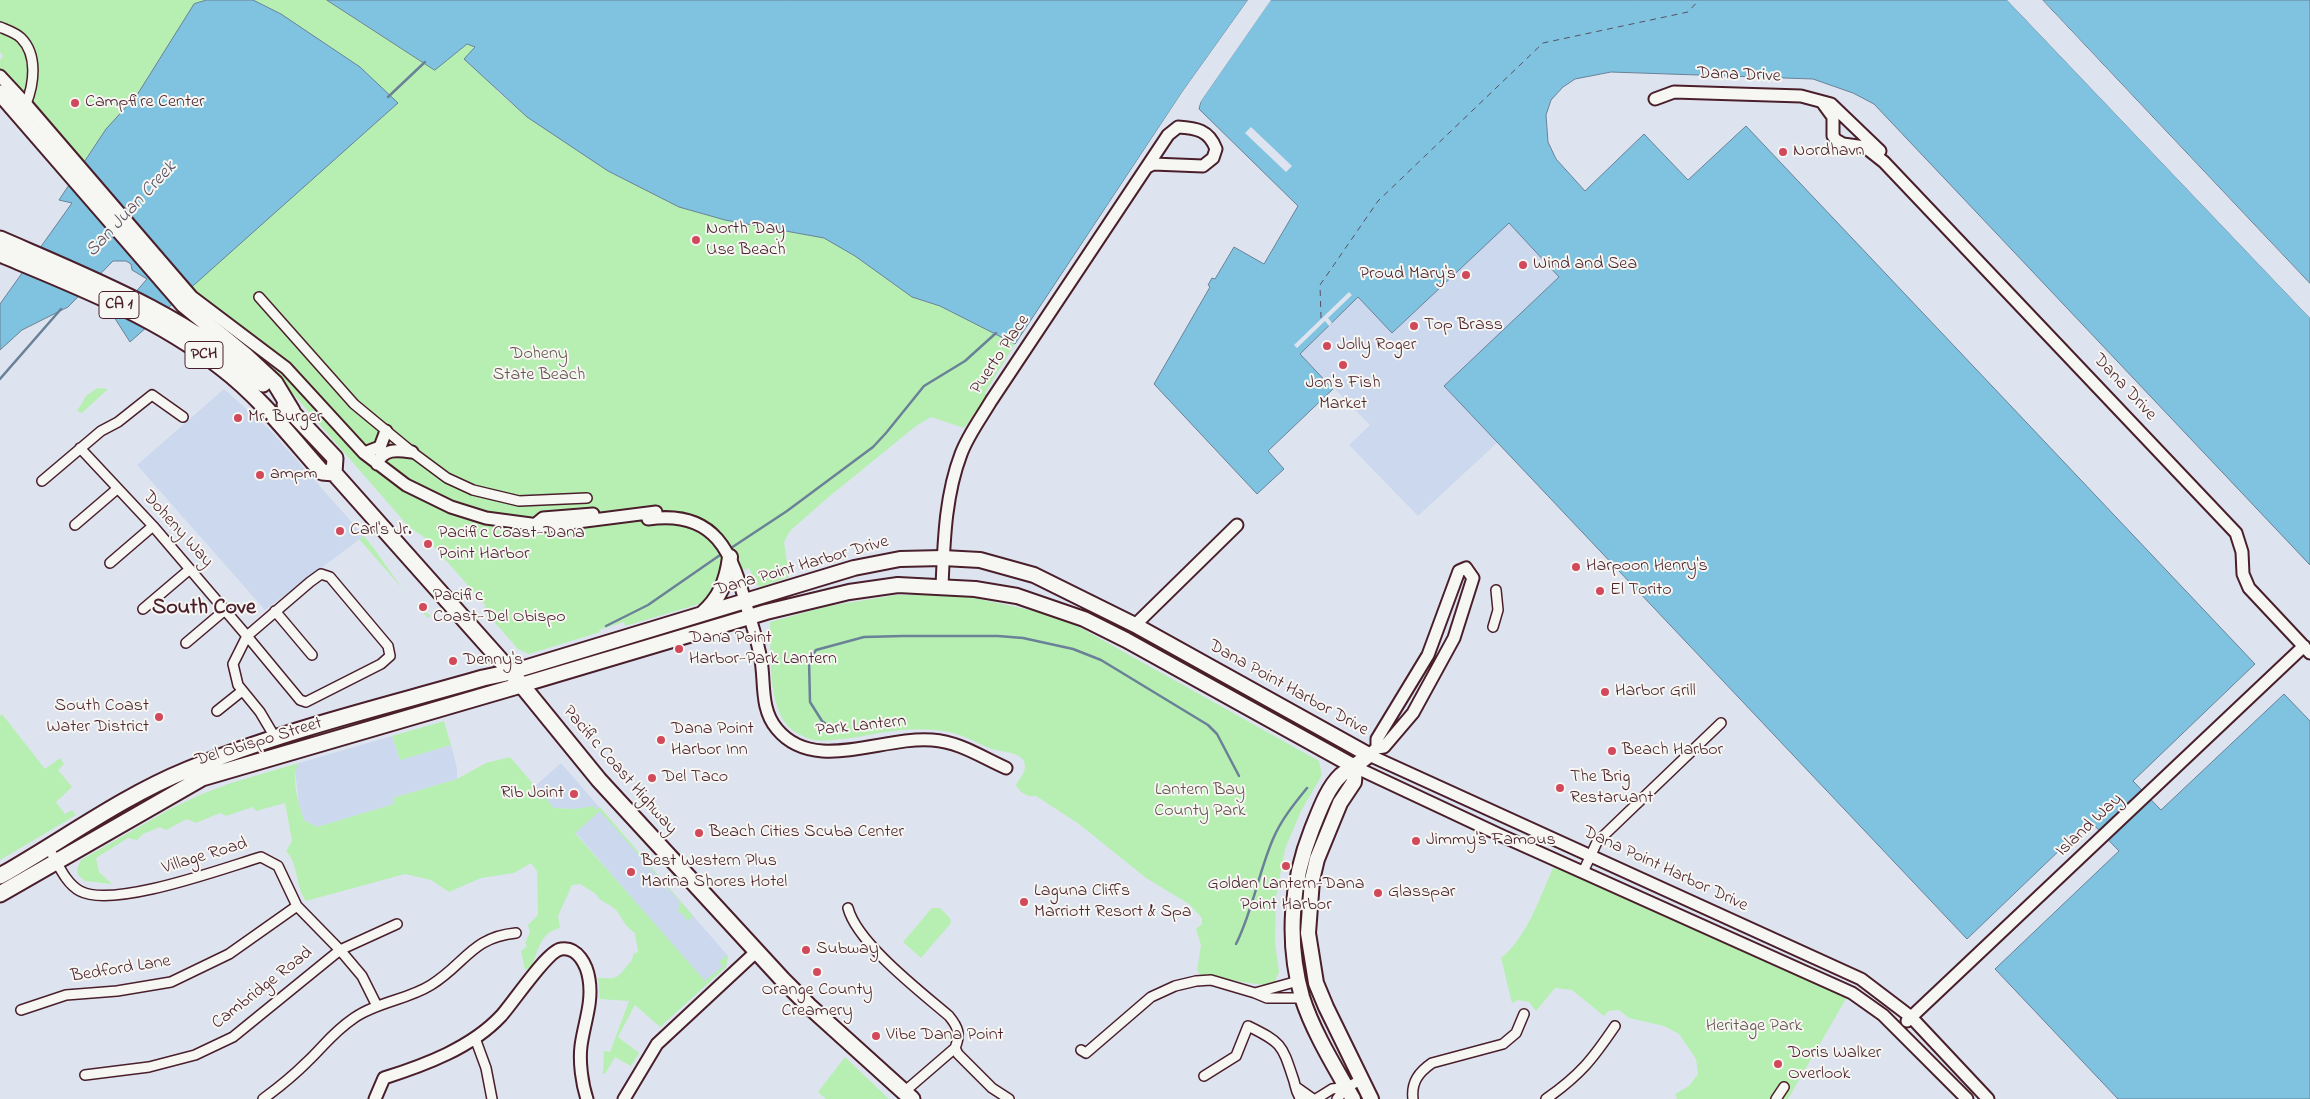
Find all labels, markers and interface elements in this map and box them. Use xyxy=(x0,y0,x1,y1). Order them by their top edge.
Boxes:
street label: Dana Drive xyxy=(1697,64,1781,88)
place label: Campfire Center xyxy=(85,92,205,114)
marker: Campfire Center xyxy=(69,97,81,109)
place label: Nordhavn xyxy=(1793,141,1864,163)
marker: Nordhavn xyxy=(1777,146,1789,158)
water label: San Juan Creek xyxy=(82,157,182,263)
place label: North Day Use Beach xyxy=(706,219,786,262)
marker: North Day Use Beach xyxy=(690,234,702,246)
place label: Wind and Sea xyxy=(1533,254,1637,276)
marker: Wind and Sea xyxy=(1517,259,1529,271)
place label: Proud Mary's xyxy=(1360,264,1456,286)
marker: Proud Mary's xyxy=(1460,269,1472,281)
road number: CA 1 xyxy=(99,292,139,318)
street label: Puerto Place xyxy=(967,311,1035,399)
place label: Top Brass xyxy=(1424,315,1503,337)
marker: Top Brass xyxy=(1408,320,1420,332)
place label: Jolly Roger xyxy=(1337,335,1416,357)
marker: Jolly Roger xyxy=(1321,340,1333,352)
road number: PCH xyxy=(185,342,223,368)
park label: Doheny State Beach xyxy=(493,344,585,386)
street label: Dana Drive xyxy=(2088,350,2160,426)
marker: Jon's Fish Market xyxy=(1337,359,1349,371)
place label: Jon's Fish Market xyxy=(1305,373,1381,416)
place label: Mr. Burger xyxy=(248,407,322,429)
marker: Mr. Burger xyxy=(232,412,244,424)
place label: ampm xyxy=(270,464,317,486)
marker: ampm xyxy=(254,469,266,481)
street label: Doheny Way xyxy=(137,487,217,573)
place label: Carl's Jr. xyxy=(350,520,412,542)
place label: Pacific Coast-Dana Point Harbor xyxy=(438,523,585,566)
marker: Carl's Jr. xyxy=(334,525,346,537)
street label: Dana Point Harbor Drive xyxy=(713,532,891,602)
marker: Pacific Coast-Dana Point Harbor xyxy=(422,538,434,550)
place label: Harpoon Henry's xyxy=(1586,556,1708,578)
marker: Harpoon Henry's xyxy=(1570,561,1582,573)
place label: El Torito xyxy=(1610,580,1672,602)
marker: El Torito xyxy=(1594,585,1606,597)
place label: Pacific Coast-Del Obispo xyxy=(433,586,566,628)
district label: South Cove xyxy=(152,596,256,622)
marker: Pacific Coast-Del Obispo xyxy=(417,601,429,613)
place label: Dana Point Harbor-Park Lantern xyxy=(689,628,837,670)
street label: Dana Point Harbor Drive xyxy=(1204,636,1372,742)
marker: Dana Point Harbor-Park Lantern xyxy=(673,643,685,655)
place label: Denny's xyxy=(463,650,523,672)
marker: Denny's xyxy=(447,655,459,667)
place label: Harbor Grill xyxy=(1615,681,1696,703)
marker: Harbor Grill xyxy=(1599,686,1611,698)
place label: South Coast Water District xyxy=(47,696,149,739)
street label: Pacific Coast Highway xyxy=(557,702,681,840)
marker: South Coast Water District xyxy=(153,711,165,723)
street label: Park Lantern xyxy=(815,712,907,742)
street label: Del Obispo Street xyxy=(193,713,325,773)
place label: Dana Point Harbor Inn xyxy=(671,719,754,762)
marker: Dana Point Harbor Inn xyxy=(655,734,667,746)
place label: Beach Harbor xyxy=(1622,740,1723,762)
marker: Beach Harbor xyxy=(1606,745,1618,757)
place label: Del Taco xyxy=(662,767,728,789)
place label: The Brig Restaruant xyxy=(1570,767,1653,810)
marker: Del Taco xyxy=(646,772,658,784)
park label: Lantern Bay County Park xyxy=(1154,780,1246,822)
marker: The Brig Restaruant xyxy=(1554,782,1566,794)
place label: Rib Joint xyxy=(500,783,564,805)
marker: Rib Joint xyxy=(568,788,580,800)
street label: Island Way xyxy=(2052,790,2128,862)
place label: Beach Cities Scuba Center xyxy=(709,822,904,844)
street label: Dana Point Harbor Drive xyxy=(1579,822,1751,918)
marker: Beach Cities Scuba Center xyxy=(693,827,705,839)
place label: Jimmy's Famous xyxy=(1426,830,1556,852)
street label: Village Road xyxy=(160,834,250,880)
marker: Jimmy's Famous xyxy=(1410,835,1422,847)
place label: Best Western Plus Marina Shores Hotel xyxy=(641,851,787,894)
marker: Golden Lantern-Dana Point Harbor xyxy=(1280,860,1292,872)
marker: Best Western Plus Marina Shores Hotel xyxy=(625,866,637,878)
place label: Golden Lantern-Dana Point Harbor xyxy=(1208,874,1364,916)
place label: Laguna Cliffs Marriott Resort & Spa xyxy=(1034,881,1191,924)
place label: Glasspar xyxy=(1388,882,1455,904)
marker: Glasspar xyxy=(1372,887,1384,899)
marker: Laguna Cliffs Marriott Resort & Spa xyxy=(1018,896,1030,908)
place label: Subway xyxy=(816,939,879,961)
street label: Cambridge Road xyxy=(208,943,318,1035)
marker: Subway xyxy=(800,944,812,956)
street label: Bedford Lane xyxy=(70,951,172,989)
marker: Orange County Creamery xyxy=(811,966,823,978)
place label: Orange County Creamery xyxy=(761,980,873,1022)
park label: Heritage Park xyxy=(1706,1016,1802,1038)
place label: Vibe Dana Point xyxy=(886,1025,1004,1047)
marker: Vibe Dana Point xyxy=(870,1030,882,1042)
place label: Doris Walker Overlook xyxy=(1788,1043,1881,1086)
marker: Doris Walker Overlook xyxy=(1772,1058,1784,1070)

